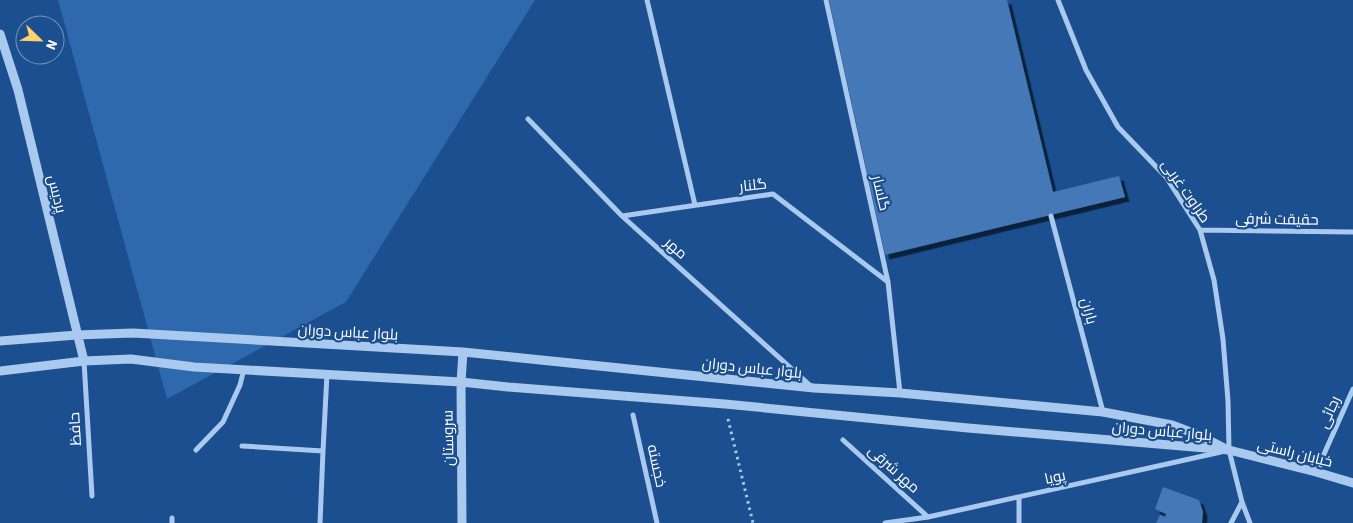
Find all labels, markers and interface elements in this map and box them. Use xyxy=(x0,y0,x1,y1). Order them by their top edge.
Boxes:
north arrow xyxy=(15,15,65,65)
text: N xyxy=(40,36,62,53)
street label: طراوت غربی xyxy=(1156,155,1215,227)
street label: گلسار xyxy=(866,172,895,213)
street label: پردیس xyxy=(42,173,71,215)
street label: گلنار xyxy=(737,174,768,197)
street label: حقیقت شرفی xyxy=(1235,208,1319,231)
street label: مهر xyxy=(659,232,692,264)
street label: باران xyxy=(1075,296,1102,327)
street label: بلوار عباس دوران xyxy=(297,319,399,346)
street label: بلوار عباس دوران xyxy=(701,353,803,384)
street label: رجائی xyxy=(1313,392,1346,432)
street label: سروستان xyxy=(438,410,459,466)
street label: حافظ xyxy=(64,412,87,446)
street label: بلوار عباس دوران xyxy=(1111,417,1213,446)
street label: خیابان راستی xyxy=(1255,434,1335,473)
street label: مهر شرقی xyxy=(863,440,924,498)
street label: خجسته xyxy=(642,443,671,489)
street label: پویا xyxy=(1043,465,1068,490)

